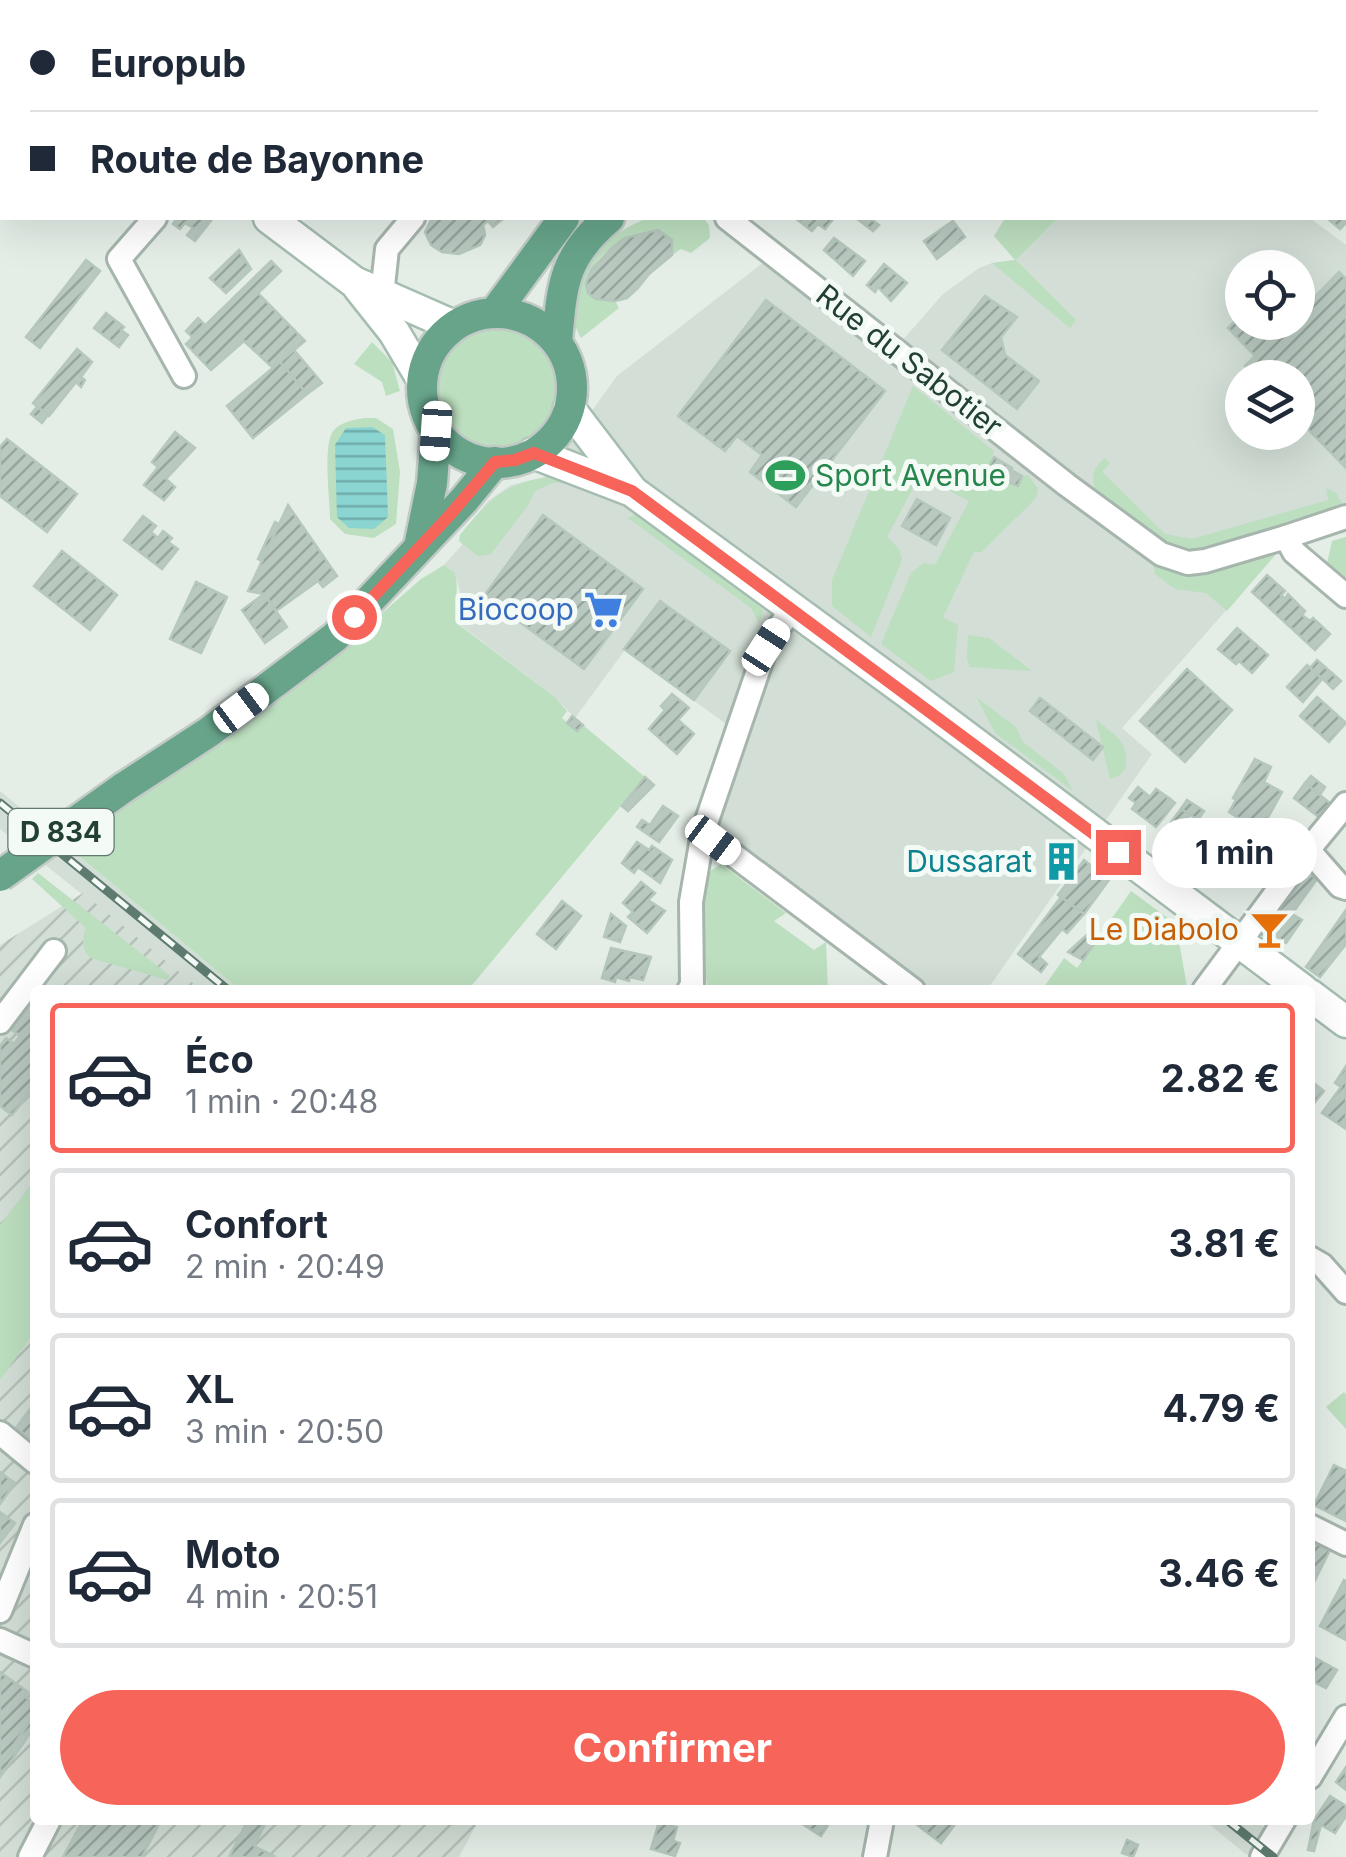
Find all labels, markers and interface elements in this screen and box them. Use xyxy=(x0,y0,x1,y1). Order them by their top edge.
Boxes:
text: Europub xyxy=(90,40,246,86)
text: Route de Bayonne xyxy=(90,136,424,182)
map controls xyxy=(1225,250,1315,450)
button: locate xyxy=(1225,250,1315,340)
street label: Rue du Sabotier xyxy=(810,277,1010,444)
button: layers xyxy=(1225,360,1315,450)
car xyxy=(419,400,453,462)
sports icon: Sport Avenue xyxy=(764,455,806,497)
place label: Sport Avenue xyxy=(815,457,1006,493)
supermarket icon: Biocoop xyxy=(583,589,625,631)
place label: Biocoop xyxy=(458,591,574,627)
route start xyxy=(332,595,377,640)
car xyxy=(737,614,795,680)
car xyxy=(208,678,274,738)
road number: D 834 xyxy=(8,809,114,855)
car xyxy=(680,810,746,870)
callout: 1 min xyxy=(1153,817,1318,887)
route end xyxy=(1096,830,1141,875)
text: 1 min xyxy=(1195,833,1274,872)
building icon: Dussarat xyxy=(1041,841,1083,883)
place label: Dussarat xyxy=(906,843,1032,879)
bar icon: Le Diabolo xyxy=(1248,909,1290,951)
place label: Le Diabolo xyxy=(1089,911,1239,947)
icon: car xyxy=(65,1033,155,1123)
text: Éco xyxy=(185,1036,254,1082)
text: 2.82 € xyxy=(1161,1055,1280,1101)
text: 1 min · 20:48 xyxy=(185,1082,378,1121)
icon: car xyxy=(65,1198,155,1288)
text: Confort xyxy=(185,1201,328,1247)
text: 3.81 € xyxy=(1169,1220,1280,1266)
text: 2 min · 20:49 xyxy=(185,1247,385,1286)
icon: car xyxy=(65,1363,155,1453)
text: XL xyxy=(185,1366,235,1412)
text: 4.79 € xyxy=(1162,1385,1280,1431)
text: 3 min · 20:50 xyxy=(185,1412,384,1451)
icon: car xyxy=(65,1528,155,1618)
text: Moto xyxy=(185,1531,281,1577)
text: 3.46 € xyxy=(1158,1550,1280,1596)
text: 4 min · 20:51 xyxy=(185,1577,378,1616)
button: Confirmer xyxy=(60,1690,1285,1805)

